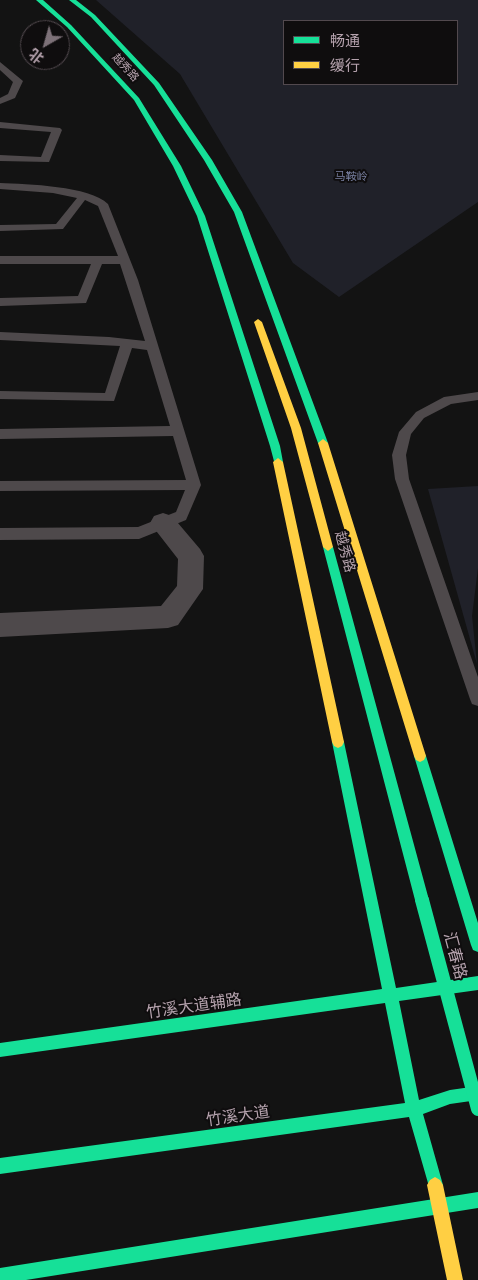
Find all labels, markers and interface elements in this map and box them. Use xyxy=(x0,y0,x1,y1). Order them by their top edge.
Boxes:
north arrow xyxy=(20,20,70,70)
legend xyxy=(283,20,458,85)
text: 畅通 xyxy=(330,32,360,50)
text: 北 xyxy=(26,45,47,67)
street label: 越秀路 xyxy=(109,51,141,85)
text: 缓行 xyxy=(330,57,360,75)
park label: 马鞍岭 xyxy=(335,170,367,184)
street label: 越秀路 xyxy=(330,530,358,574)
street label: 汇春路 xyxy=(439,930,469,982)
street label: 竹溪大道辅路 xyxy=(145,991,243,1023)
street label: 竹溪大道 xyxy=(205,1103,271,1131)

